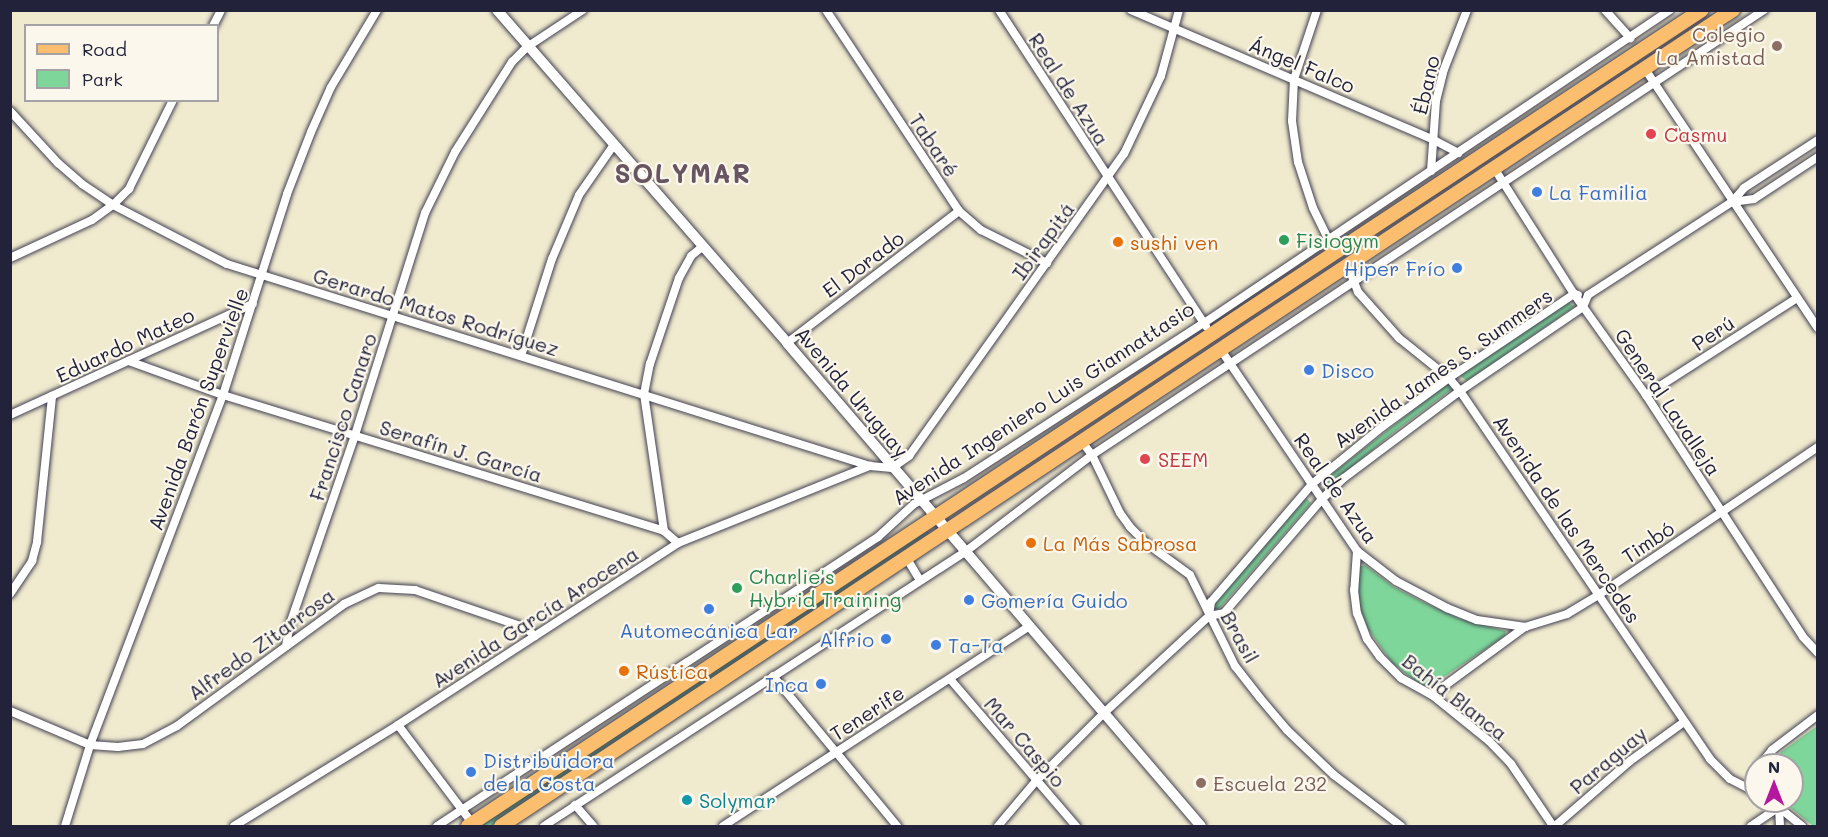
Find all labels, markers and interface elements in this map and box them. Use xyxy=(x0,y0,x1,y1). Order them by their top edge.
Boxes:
place label: Colegio La Amistad xyxy=(1656,22,1765,69)
legend xyxy=(24,24,219,102)
street label: Real de Azua xyxy=(1024,28,1114,150)
street label: Ángel Falco xyxy=(1245,32,1359,98)
text: Road xyxy=(82,37,127,61)
marker: Colegio La Amistad xyxy=(1770,39,1784,53)
street label: Ébano xyxy=(1408,53,1444,117)
text: Park xyxy=(82,67,123,91)
street label: Tabaré xyxy=(904,109,964,181)
place label: Casmu xyxy=(1664,122,1727,146)
marker: Casmu xyxy=(1642,125,1660,143)
district label: SOLYMAR xyxy=(614,158,752,190)
place label: La Familia xyxy=(1549,180,1648,204)
marker: La Familia xyxy=(1530,185,1544,199)
street label: Ibirapitá xyxy=(1007,198,1079,284)
street label: El Dorado xyxy=(818,226,908,302)
place label: Fisiogym xyxy=(1296,228,1379,252)
place label: sushi ven xyxy=(1130,230,1218,254)
marker: Fisiogym xyxy=(1277,233,1291,247)
marker: sushi ven xyxy=(1111,235,1125,249)
place label: Hiper Frío xyxy=(1344,256,1445,280)
marker: Hiper Frío xyxy=(1450,261,1464,275)
street label: Gerardo Matos Rodríguez xyxy=(310,263,562,361)
street label: Avenida James S. Summers xyxy=(1329,283,1557,453)
street label: Avenida Barón Supervielle xyxy=(143,284,253,534)
street label: Avenida Ingeniero Luis Giannattasio xyxy=(888,296,1198,510)
street label: Eduardo Mateo xyxy=(52,302,198,388)
street label: Perú xyxy=(1687,311,1739,355)
street label: Avenida Uruguay xyxy=(790,322,914,462)
street label: General Lavalleja xyxy=(1610,324,1726,480)
street label: Francisco Canaro xyxy=(305,330,381,504)
place label: Disco xyxy=(1321,358,1374,382)
marker: Disco xyxy=(1302,363,1316,377)
street label: Avenida de las Mercedes xyxy=(1488,410,1646,628)
street label: Serafín J. García xyxy=(377,415,545,487)
street label: Real de Azua xyxy=(1289,428,1383,548)
place label: SEEM xyxy=(1158,447,1208,471)
marker: SEEM xyxy=(1136,450,1154,468)
street label: Timbó xyxy=(1617,516,1679,568)
place label: La Más Sabrosa xyxy=(1043,531,1197,555)
marker: La Más Sabrosa xyxy=(1024,536,1038,550)
street label: Avenida García Arocena xyxy=(427,541,643,693)
place label: Charlie's Hybrid Training xyxy=(749,564,901,611)
marker: Charlie's Hybrid Training xyxy=(730,581,744,595)
street label: Alfredo Zitarrosa xyxy=(183,583,339,705)
place label: Gomería Guido xyxy=(981,588,1128,612)
marker: Gomería Guido xyxy=(962,593,976,607)
marker: Automecánica Lar xyxy=(702,602,716,616)
street label: Brasil xyxy=(1216,607,1264,667)
place label: Automecánica Lar xyxy=(620,618,798,642)
place label: Alfrio xyxy=(819,627,874,651)
marker: Alfrio xyxy=(879,632,893,646)
place label: Ta-Ta xyxy=(948,633,1004,657)
marker: Ta-Ta xyxy=(929,638,943,652)
street label: Bahía Blanca xyxy=(1398,649,1512,745)
place label: Rústica xyxy=(636,659,709,683)
marker: Rústica xyxy=(617,664,631,678)
place label: Inca xyxy=(765,672,809,696)
marker: Inca xyxy=(814,677,828,691)
street label: Tenerife xyxy=(826,680,908,746)
street label: Mar Caspio xyxy=(979,692,1071,792)
street label: Paraguay xyxy=(1565,721,1651,799)
place label: Distribuidora de la Costa xyxy=(483,748,614,795)
north arrow xyxy=(1744,753,1804,813)
text: N xyxy=(1768,756,1780,777)
marker: Distribuidora de la Costa xyxy=(464,765,478,779)
place label: Escuela 232 xyxy=(1213,771,1327,795)
marker: Escuela 232 xyxy=(1194,776,1208,790)
place label: Solymar xyxy=(699,788,776,812)
marker: Solymar xyxy=(680,793,694,807)

